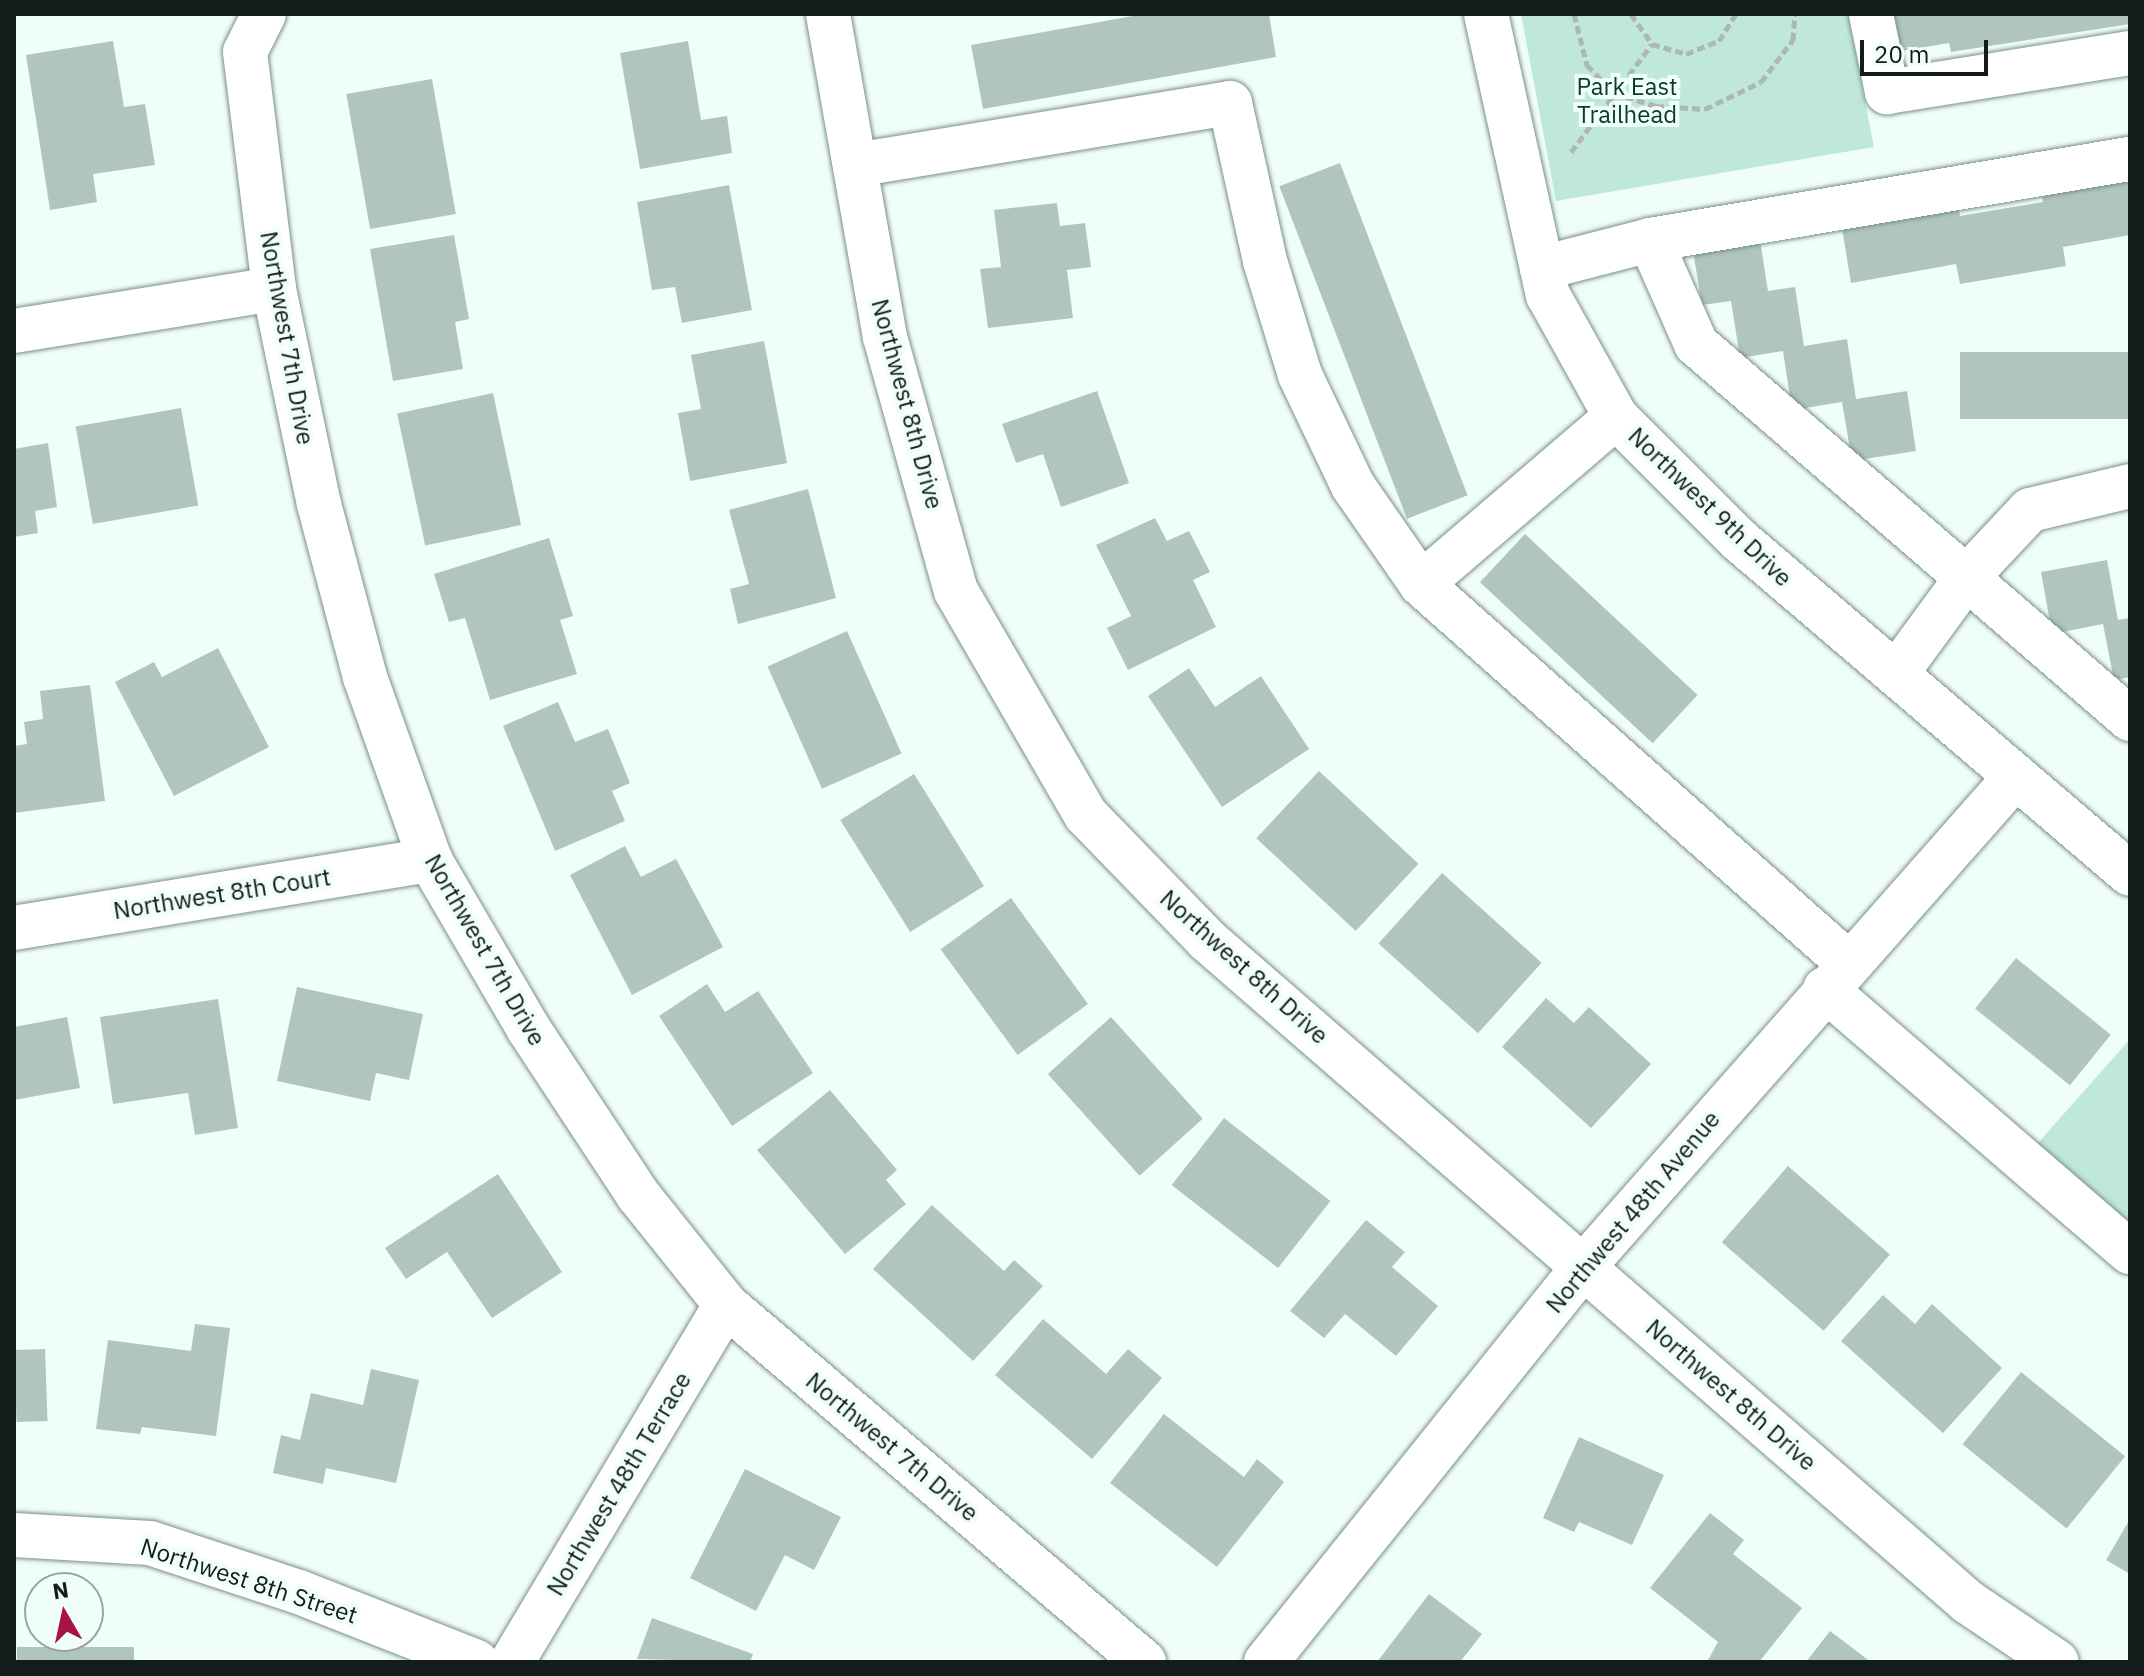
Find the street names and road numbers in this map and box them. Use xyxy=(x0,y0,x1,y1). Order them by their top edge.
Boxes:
street label: Northwest 7th Drive xyxy=(254,229,320,447)
street label: Northwest 8th Drive xyxy=(865,296,949,512)
street label: Northwest 9th Drive xyxy=(1622,422,1798,592)
street label: Northwest 7th Drive xyxy=(418,849,552,1051)
street label: Northwest 8th Court xyxy=(111,863,333,925)
street label: Northwest 8th Drive xyxy=(1154,884,1334,1050)
street label: Northwest 48th Avenue xyxy=(1540,1105,1726,1319)
street label: Northwest 8th Drive xyxy=(1640,1313,1822,1477)
street label: Northwest 7th Drive xyxy=(800,1366,984,1528)
street label: Northwest 48th Terrace xyxy=(541,1367,697,1601)
street label: Northwest 8th Street xyxy=(137,1532,361,1630)

